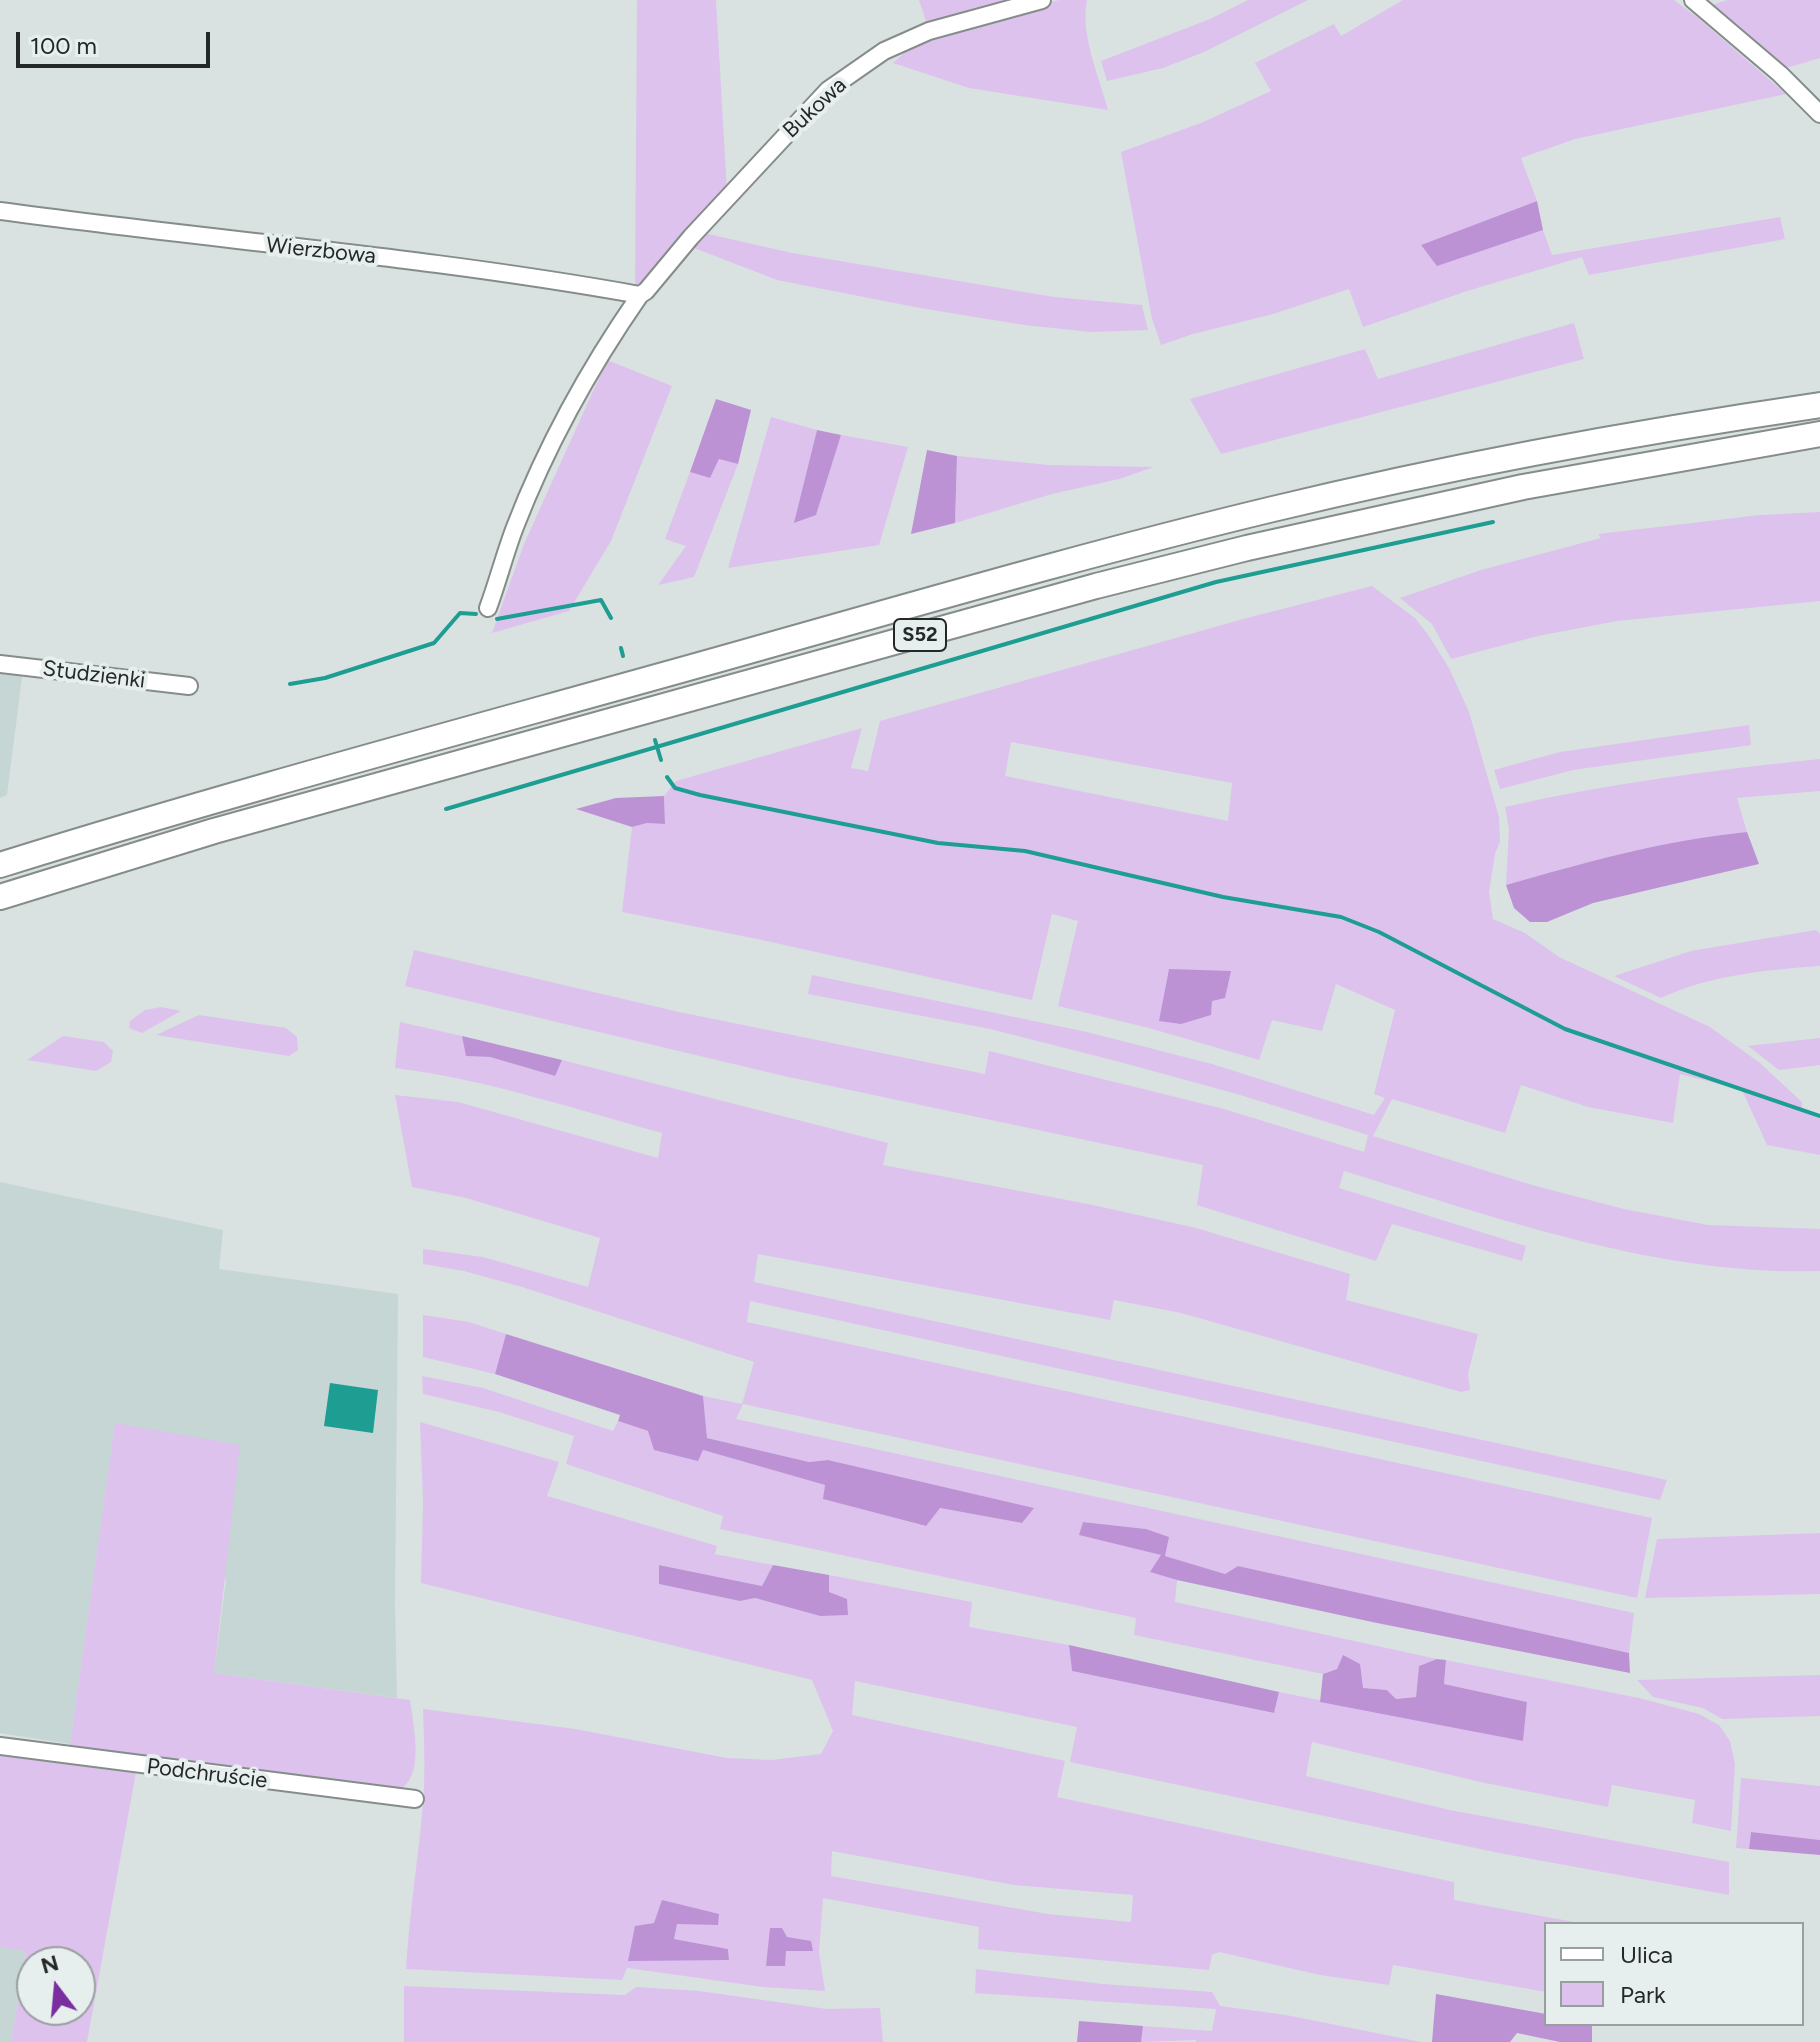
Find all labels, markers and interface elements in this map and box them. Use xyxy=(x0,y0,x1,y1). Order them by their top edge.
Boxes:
scale bar xyxy=(20,16,214,66)
text: 100 m xyxy=(30,31,97,60)
street label: Bukowa xyxy=(778,72,852,144)
street label: Wierzbowa xyxy=(265,232,377,270)
road number: S52 xyxy=(894,619,946,651)
street label: Studzienki xyxy=(41,656,147,694)
street label: Podchruście xyxy=(145,1753,269,1795)
legend xyxy=(1544,1922,1804,2026)
text: Ulica xyxy=(1620,1940,1673,1969)
north arrow xyxy=(16,1946,96,2026)
text: N xyxy=(38,1949,62,1980)
text: Park xyxy=(1620,1980,1666,2009)

